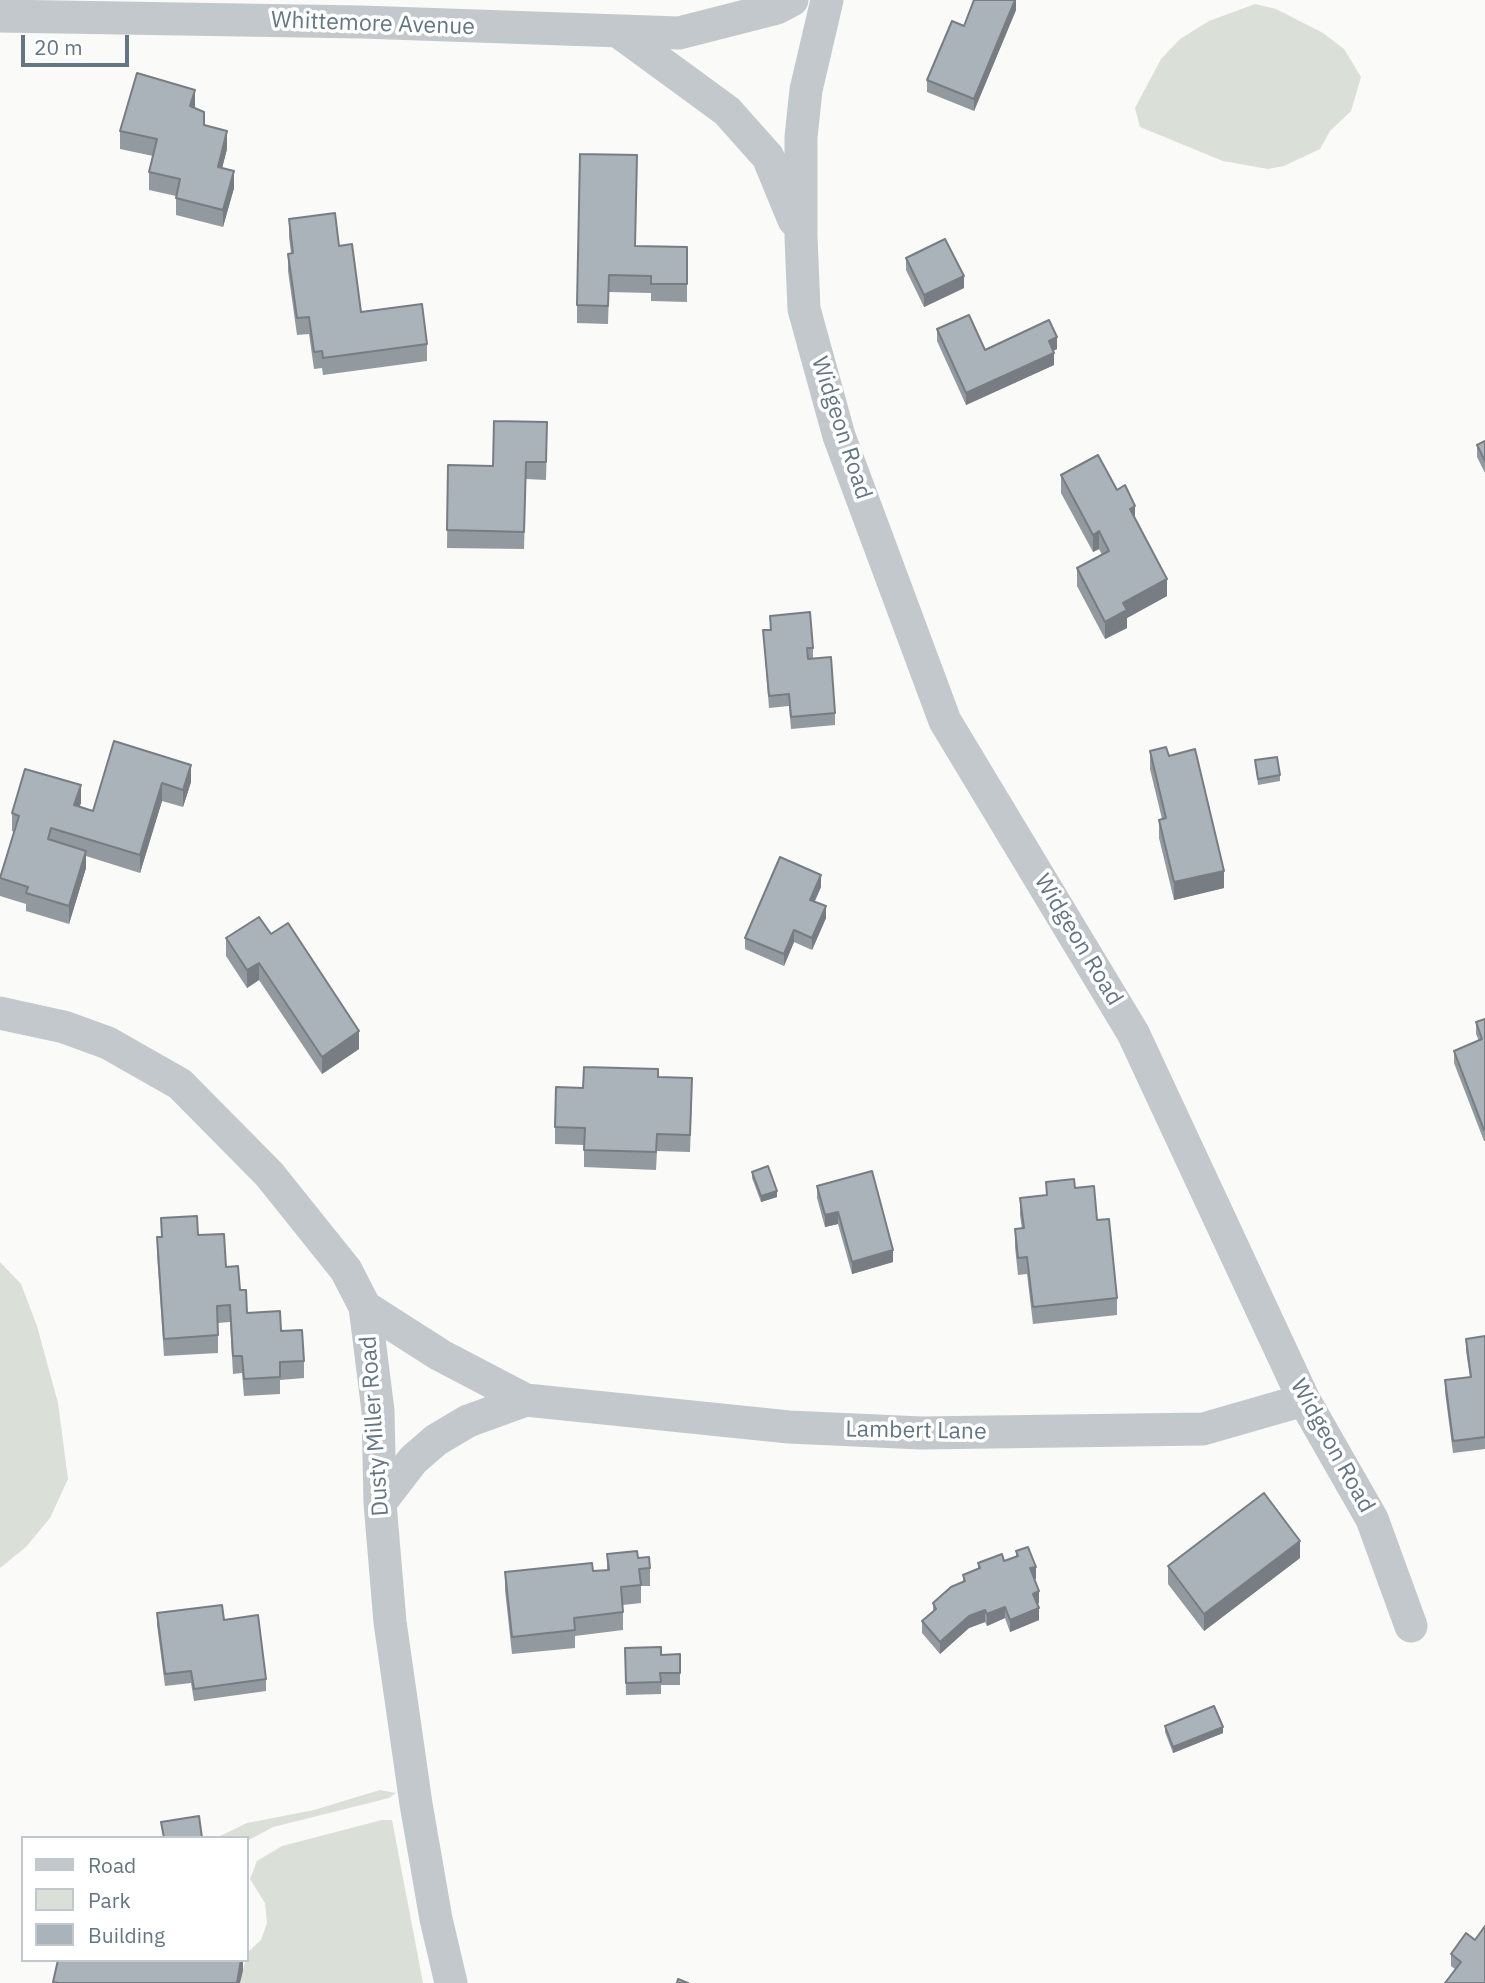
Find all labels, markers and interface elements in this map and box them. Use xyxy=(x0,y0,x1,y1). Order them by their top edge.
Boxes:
street label: Whittemore Avenue xyxy=(271,7,475,41)
scale bar xyxy=(24,21,133,65)
text: 20 m xyxy=(34,33,83,61)
street label: Widgeon Road xyxy=(805,353,877,503)
street label: Widgeon Road xyxy=(1028,869,1128,1011)
street label: Dusty Miller Road xyxy=(355,1335,395,1517)
street label: Widgeon Road xyxy=(1284,1374,1380,1518)
street label: Lambert Lane xyxy=(845,1416,987,1446)
legend xyxy=(21,1836,248,1962)
text: Road xyxy=(88,1851,136,1879)
text: Park xyxy=(88,1886,131,1914)
text: Building xyxy=(88,1921,165,1949)

